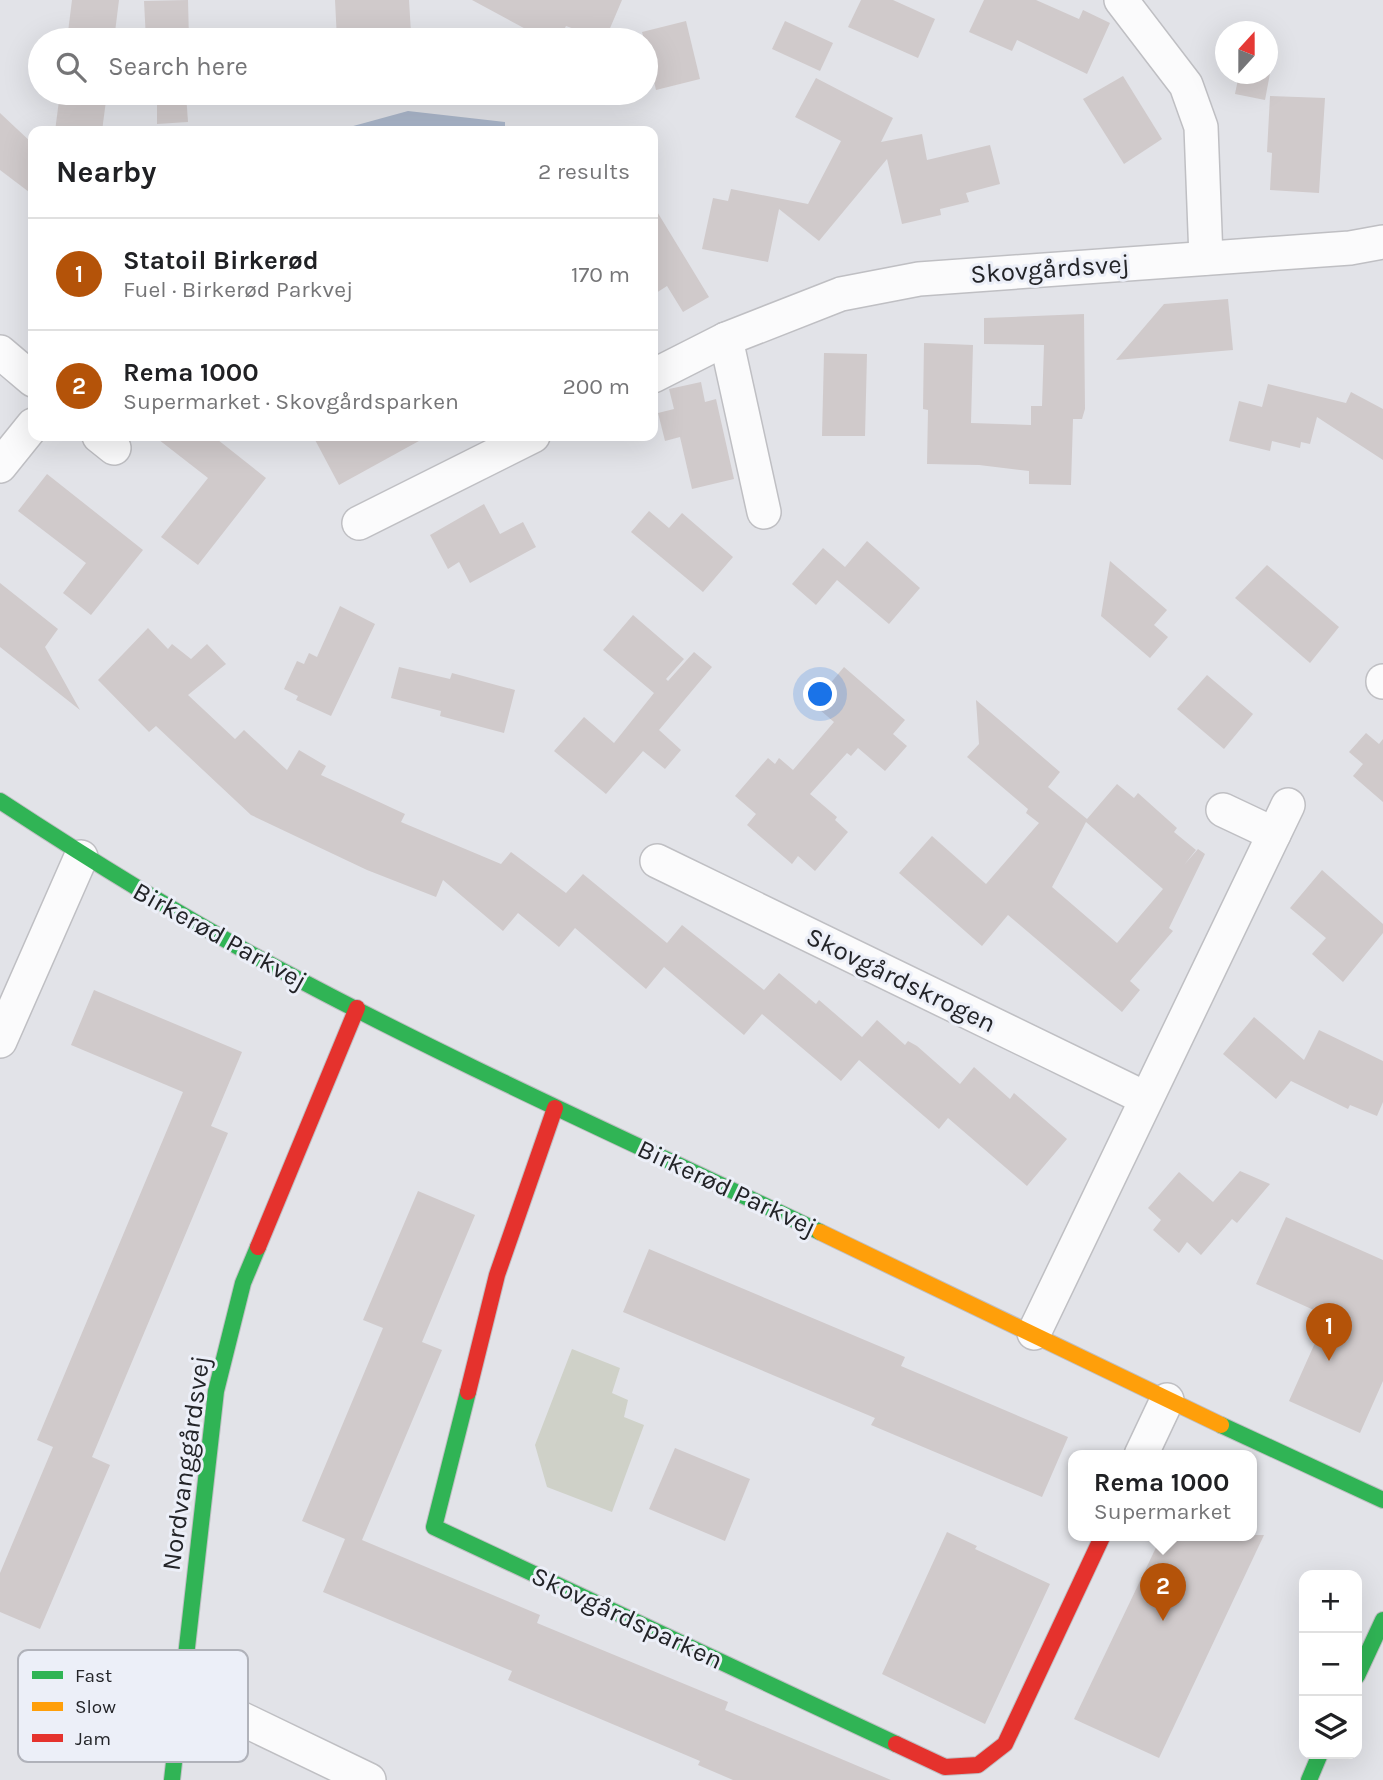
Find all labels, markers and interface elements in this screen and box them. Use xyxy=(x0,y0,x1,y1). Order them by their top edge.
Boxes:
north arrow xyxy=(1215,21,1278,84)
search box xyxy=(28,28,658,105)
icon: search xyxy=(52,48,90,86)
text: Search here xyxy=(108,51,248,82)
text: Nearby xyxy=(56,154,156,190)
text: 2 results xyxy=(538,158,630,185)
text: Statoil Birkerød xyxy=(123,245,319,276)
street label: Skovgårdsvej xyxy=(969,248,1131,290)
text: 1 xyxy=(75,261,83,288)
text: 170 m xyxy=(571,261,630,288)
text: Fuel · Birkerød Parkvej xyxy=(123,276,353,303)
text: Rema 1000 xyxy=(123,357,259,388)
text: 2 xyxy=(72,373,86,400)
text: 200 m xyxy=(562,373,630,400)
text: Supermarket · Skovgårdsparken xyxy=(123,388,459,415)
your location xyxy=(803,677,837,711)
street label: Birkerød Parkvej xyxy=(128,875,312,997)
street label: Skovgårdskrogen xyxy=(801,921,1001,1039)
street label: Birkerød Parkvej xyxy=(633,1133,821,1243)
pin: 1 xyxy=(1306,1303,1352,1361)
street label: Nordvanggårdsvej xyxy=(156,1354,216,1572)
popup xyxy=(1068,1450,1257,1541)
text: Rema 1000 xyxy=(1094,1467,1229,1498)
text: Supermarket xyxy=(1094,1498,1231,1525)
street label: Skovgårdsparken xyxy=(526,1560,728,1676)
pin: 2 xyxy=(1140,1563,1186,1621)
map controls xyxy=(1299,1570,1362,1759)
button: + xyxy=(1299,1570,1362,1633)
button: − xyxy=(1299,1633,1362,1696)
legend xyxy=(18,1650,248,1762)
text: Fast xyxy=(75,1665,112,1687)
text: Slow xyxy=(75,1696,116,1718)
button: layers xyxy=(1299,1696,1362,1759)
text: Jam xyxy=(75,1728,111,1750)

